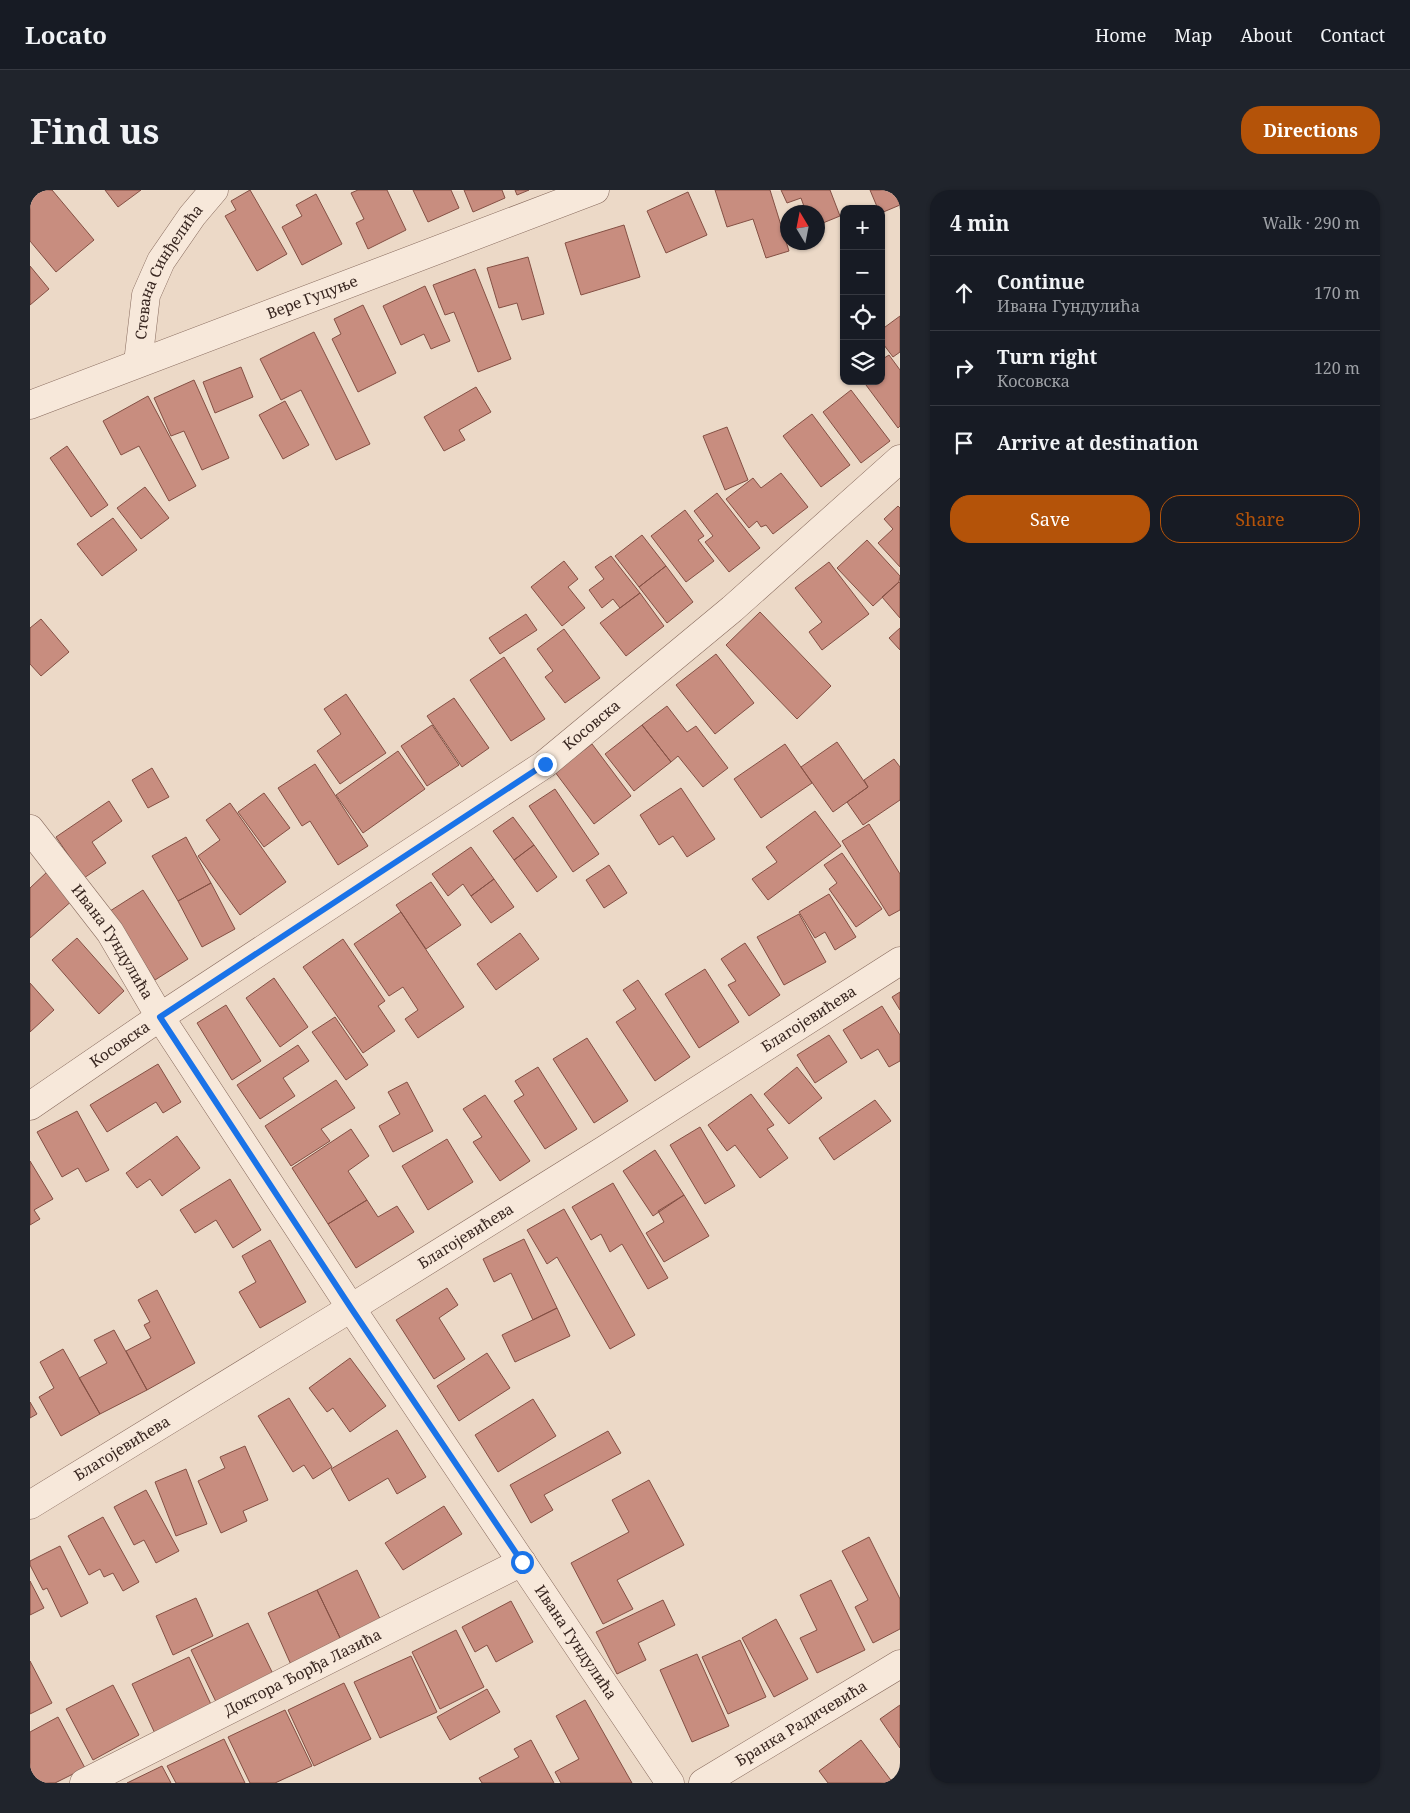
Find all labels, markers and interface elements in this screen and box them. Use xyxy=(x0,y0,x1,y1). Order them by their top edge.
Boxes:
text: Locato xyxy=(25,18,107,51)
text: Home xyxy=(1095,23,1146,47)
text: Map xyxy=(1174,23,1212,47)
text: About xyxy=(1240,23,1292,47)
text: Contact xyxy=(1320,23,1385,47)
button: Directions xyxy=(1241,106,1380,154)
text: Find us xyxy=(30,107,159,154)
street label: Стевана Синђелића xyxy=(130,200,207,341)
north arrow xyxy=(780,205,825,250)
map controls xyxy=(840,205,885,385)
button: + xyxy=(840,205,885,250)
text: 4 min xyxy=(950,209,1009,237)
text: Walk · 290 m xyxy=(1263,212,1360,234)
button: − xyxy=(840,250,885,295)
text: Continue xyxy=(997,269,1085,295)
street label: Вере Гуцуње xyxy=(264,270,360,323)
icon: ahead xyxy=(950,279,978,307)
text: 170 m xyxy=(1314,282,1360,304)
button: locate xyxy=(840,295,885,340)
text: Ивана Гундулића xyxy=(997,295,1140,317)
button: layers xyxy=(840,340,885,385)
text: Turn right xyxy=(997,344,1097,370)
icon: right xyxy=(950,354,978,382)
text: 120 m xyxy=(1314,357,1360,379)
text: Косовска xyxy=(997,370,1070,392)
icon: arrive xyxy=(950,429,978,457)
text: Arrive at destination xyxy=(997,430,1199,456)
button: Save xyxy=(950,495,1150,543)
button: Share xyxy=(1160,495,1360,543)
street label: Косовска xyxy=(558,695,624,754)
route end xyxy=(534,753,557,776)
street label: Ивана Гундулића xyxy=(68,880,158,1003)
street label: Благојевићева xyxy=(757,981,860,1056)
street label: Косовска xyxy=(85,1016,153,1071)
street label: Благојевићева xyxy=(414,1198,517,1273)
street label: Благојевићева xyxy=(70,1411,173,1485)
route start xyxy=(511,1551,534,1574)
street label: Ивана Гундулића xyxy=(531,1581,622,1703)
street label: Доктора Ђорђа Лазића xyxy=(220,1624,385,1720)
street label: Бранка Радичевића xyxy=(731,1675,871,1770)

